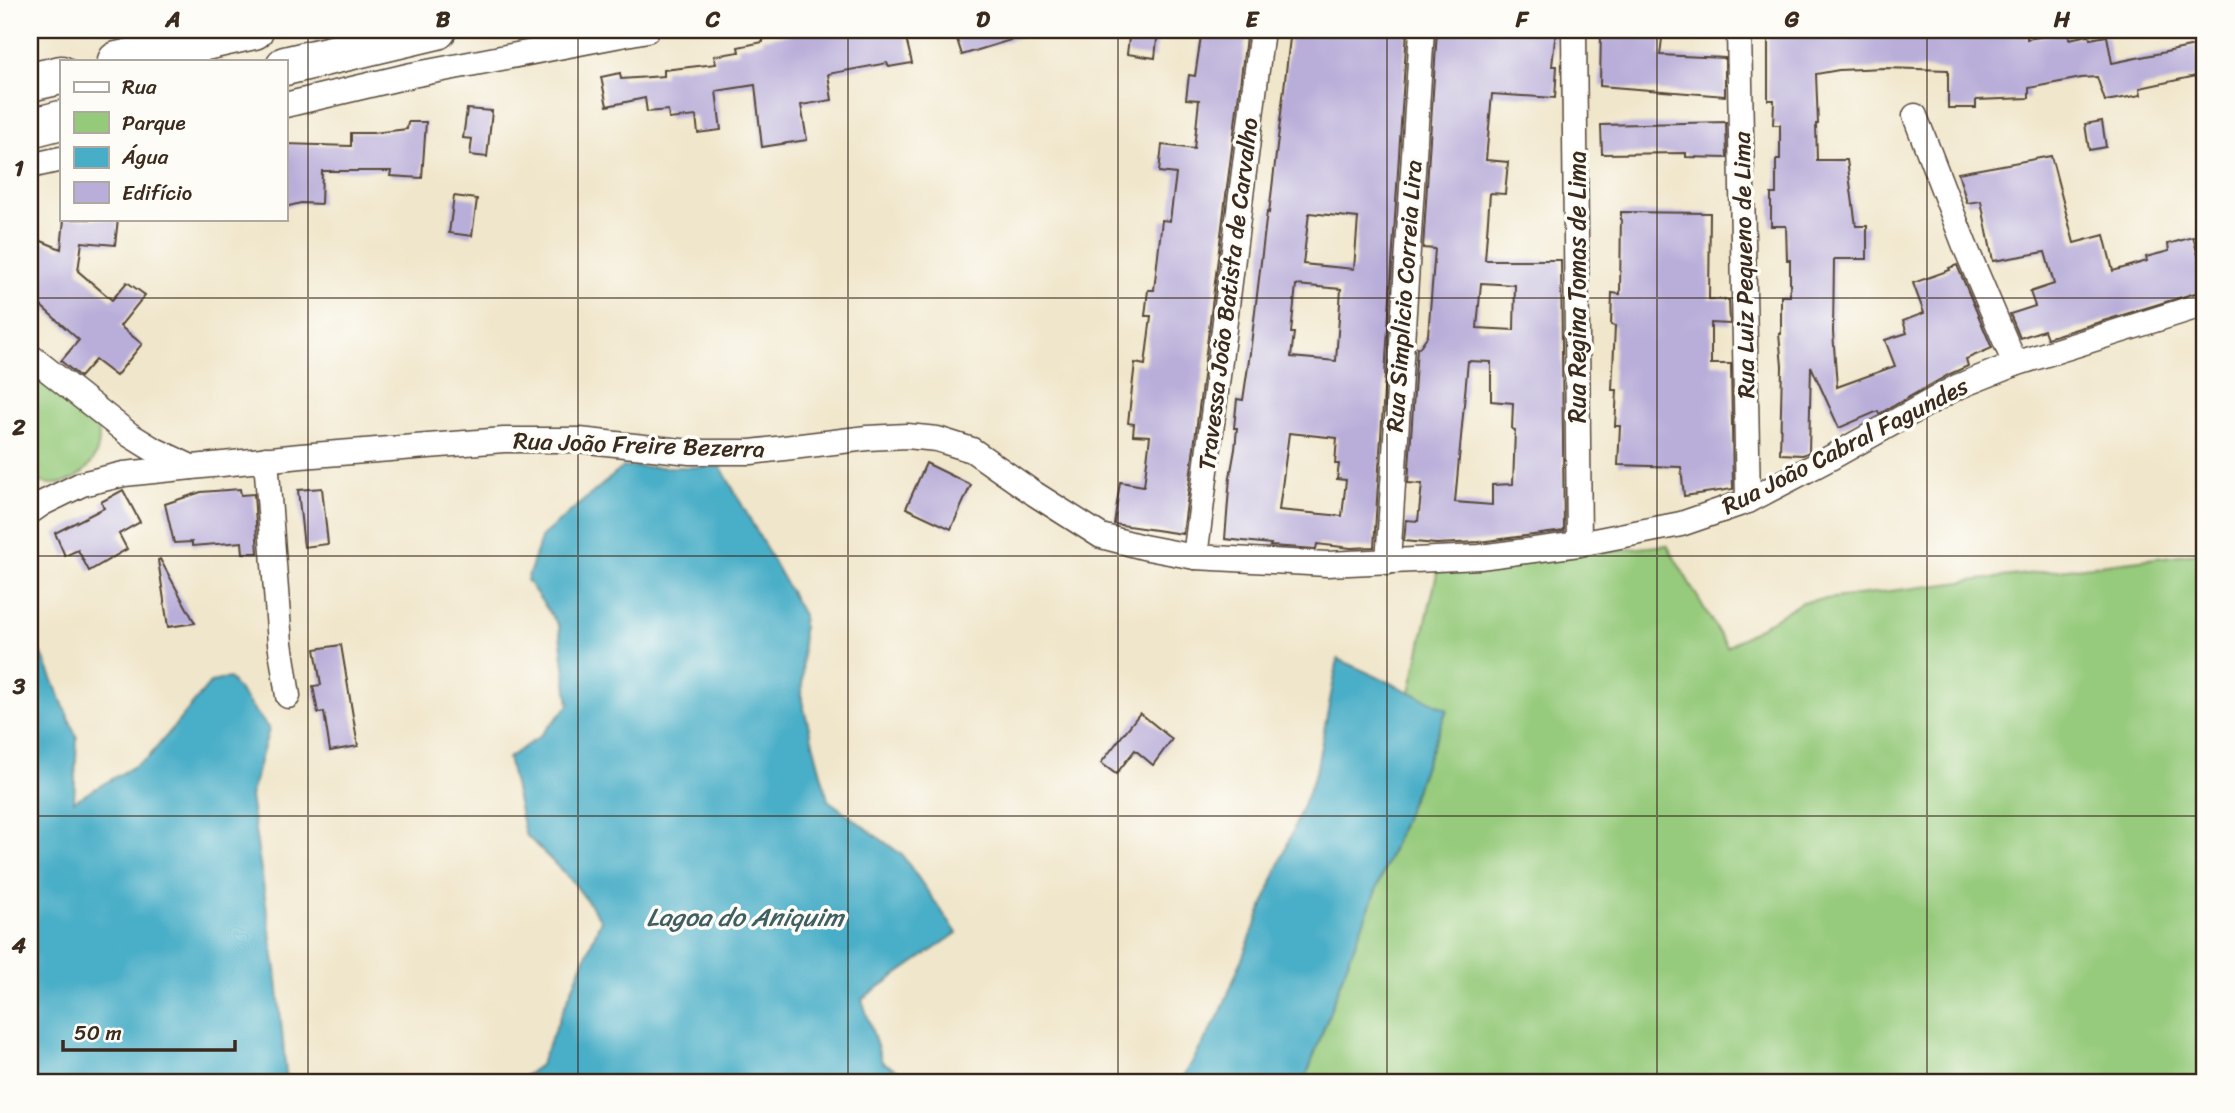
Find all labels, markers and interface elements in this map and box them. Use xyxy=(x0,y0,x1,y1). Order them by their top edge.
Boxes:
text: A xyxy=(164,0,181,40)
text: B xyxy=(436,0,451,40)
text: C xyxy=(705,0,721,40)
text: D xyxy=(976,0,991,40)
text: E xyxy=(1246,0,1261,40)
text: F xyxy=(1515,0,1530,40)
text: G xyxy=(1784,0,1800,40)
text: H xyxy=(2053,0,2071,40)
legend xyxy=(60,60,287,220)
text: Rua xyxy=(122,68,157,106)
text: Parque xyxy=(122,104,186,142)
street label: Travessa João Batista de Carvalho xyxy=(1186,115,1270,473)
street label: Rua Luiz Pequeno de Lima xyxy=(1721,130,1767,399)
text: Água xyxy=(121,138,169,176)
text: 1 xyxy=(14,148,24,189)
street label: Rua Regina Tomas de Lima xyxy=(1556,151,1598,423)
street label: Rua Simplicio Correia Lira xyxy=(1374,159,1434,433)
text: Edifício xyxy=(122,174,192,212)
street label: Rua João Cabral Fagundes xyxy=(1714,365,1977,526)
text: 2 xyxy=(11,407,26,448)
street label: Rua João Freire Bezerra xyxy=(512,420,766,470)
text: 3 xyxy=(12,666,26,707)
water label: Lagoa do Aniquim xyxy=(647,894,846,940)
text: 4 xyxy=(11,925,27,966)
scale bar xyxy=(63,1008,234,1052)
text: 50 m xyxy=(74,1014,122,1052)

